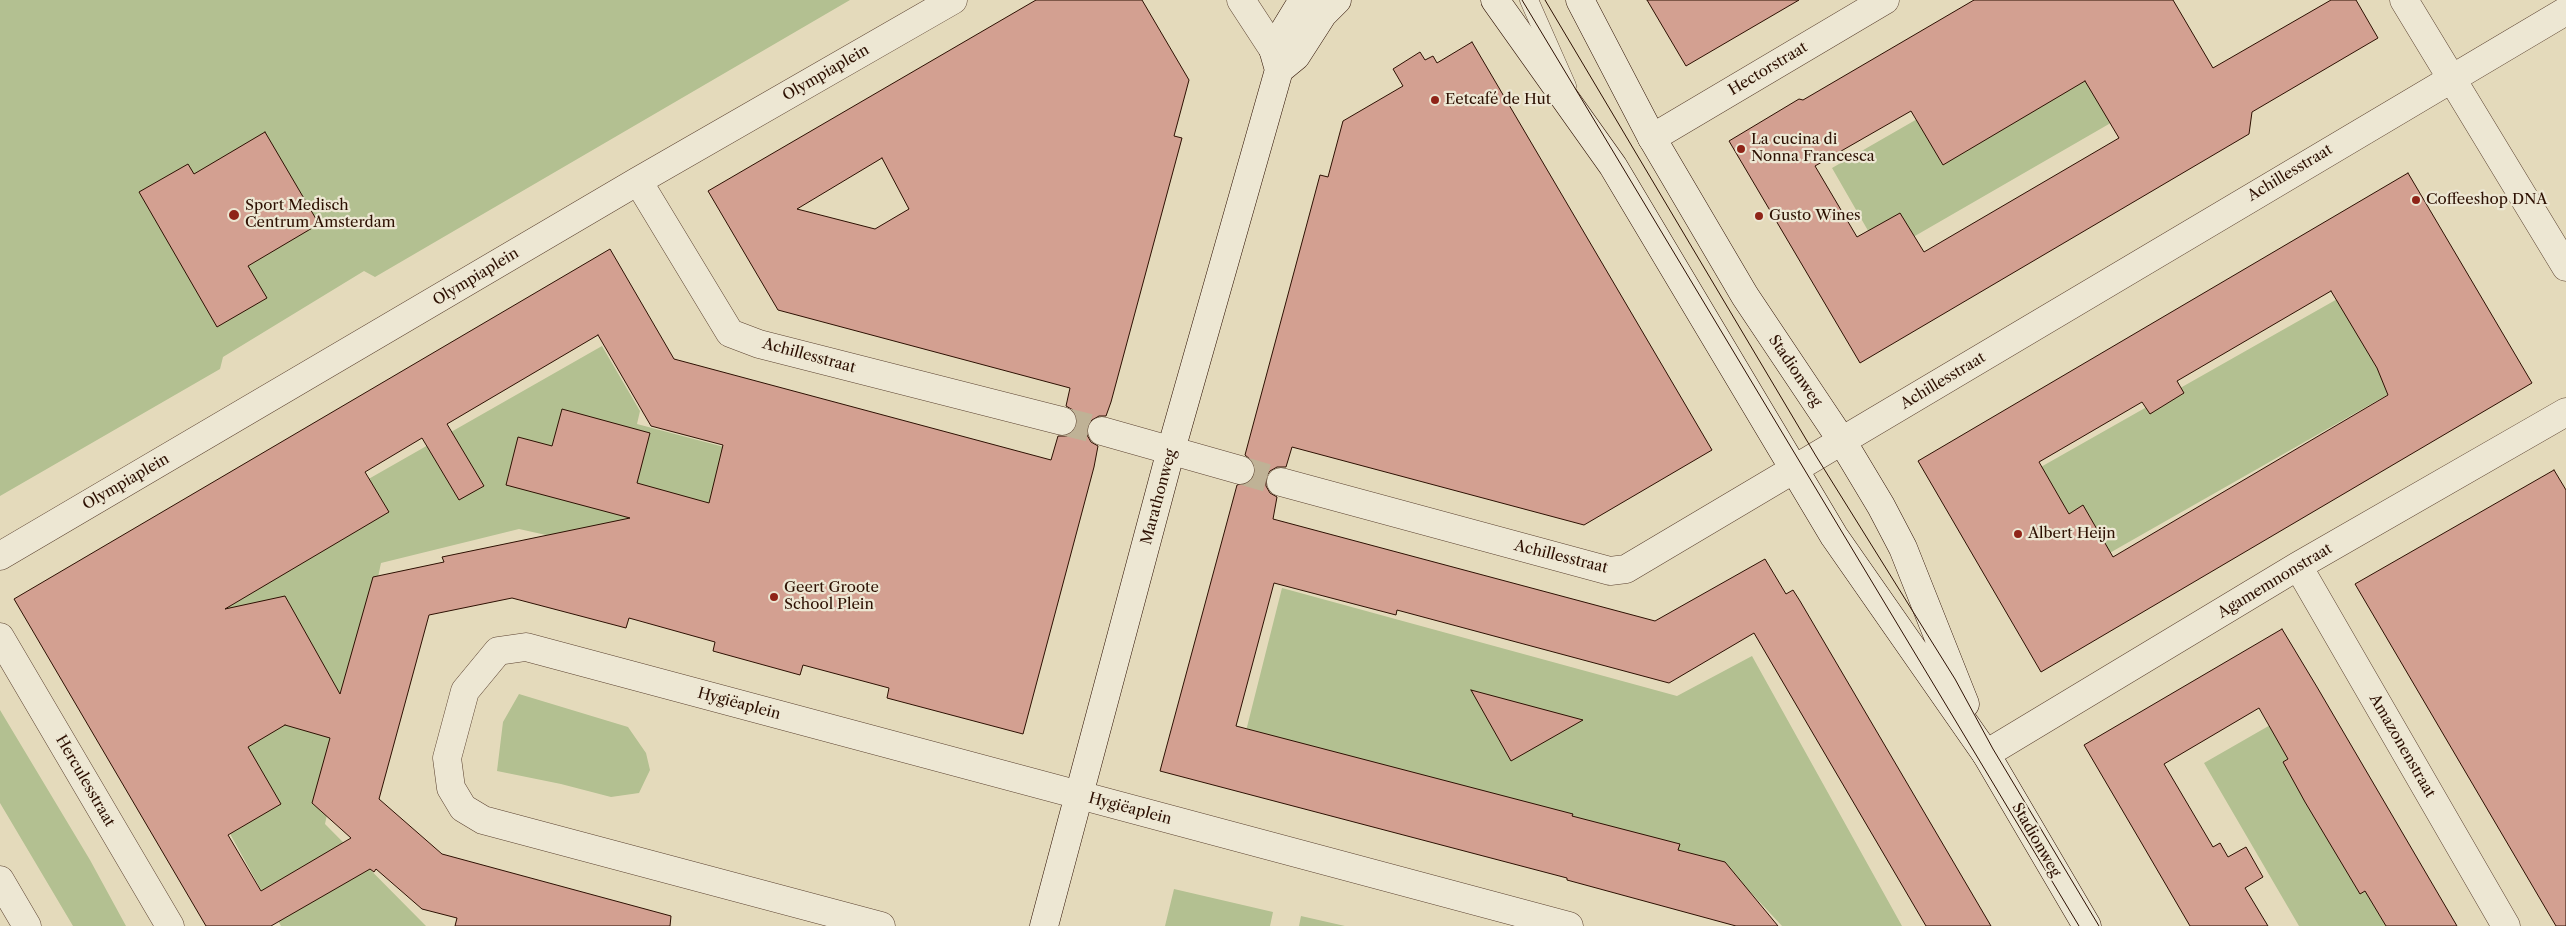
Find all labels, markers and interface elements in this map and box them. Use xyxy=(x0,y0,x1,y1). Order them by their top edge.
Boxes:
street label: Hectorstraat xyxy=(1725,38,1811,100)
street label: Olympiaplein xyxy=(780,41,872,105)
place label: Eetcafé de Hut xyxy=(1445,91,1551,109)
marker: Eetcafé de Hut xyxy=(1429,94,1441,106)
place label: La cucina di Nonna Francesca xyxy=(1751,131,1875,166)
street label: Achillesstraat xyxy=(2244,141,2336,205)
marker: La cucina di Nonna Francesca xyxy=(1735,143,1747,155)
place label: Coffeeshop DNA xyxy=(2426,191,2547,209)
marker: Coffeeshop DNA xyxy=(2410,194,2422,206)
place label: Sport Medisch Centrum Amsterdam xyxy=(245,197,396,232)
place label: Gusto Wines xyxy=(1769,207,1861,225)
marker: Sport Medisch Centrum Amsterdam xyxy=(227,208,241,222)
marker: Gusto Wines xyxy=(1753,210,1765,222)
street label: Olympiaplein xyxy=(430,244,522,310)
street label: Stadionweg xyxy=(1764,332,1826,410)
street label: Achillesstraat xyxy=(760,335,858,377)
street label: Achillesstraat xyxy=(1897,349,1989,413)
street label: Marathonweg xyxy=(1138,447,1180,547)
street label: Olympiaplein xyxy=(80,450,172,514)
place label: Albert Heijn xyxy=(2028,525,2116,543)
marker: Albert Heijn xyxy=(2012,528,2024,540)
street label: Achillesstraat xyxy=(1512,537,1610,577)
street label: Agamemnonstraat xyxy=(2215,540,2335,622)
place label: Geert Groote School Plein xyxy=(784,579,879,614)
marker: Geert Groote School Plein xyxy=(768,591,780,603)
street label: Hygiëaplein xyxy=(695,684,783,724)
street label: Amazonenstraat xyxy=(2365,691,2439,801)
street label: Herculesstraat xyxy=(52,732,118,830)
street label: Hygiëaplein xyxy=(1086,789,1174,829)
street label: Stadionweg xyxy=(2008,800,2064,880)

